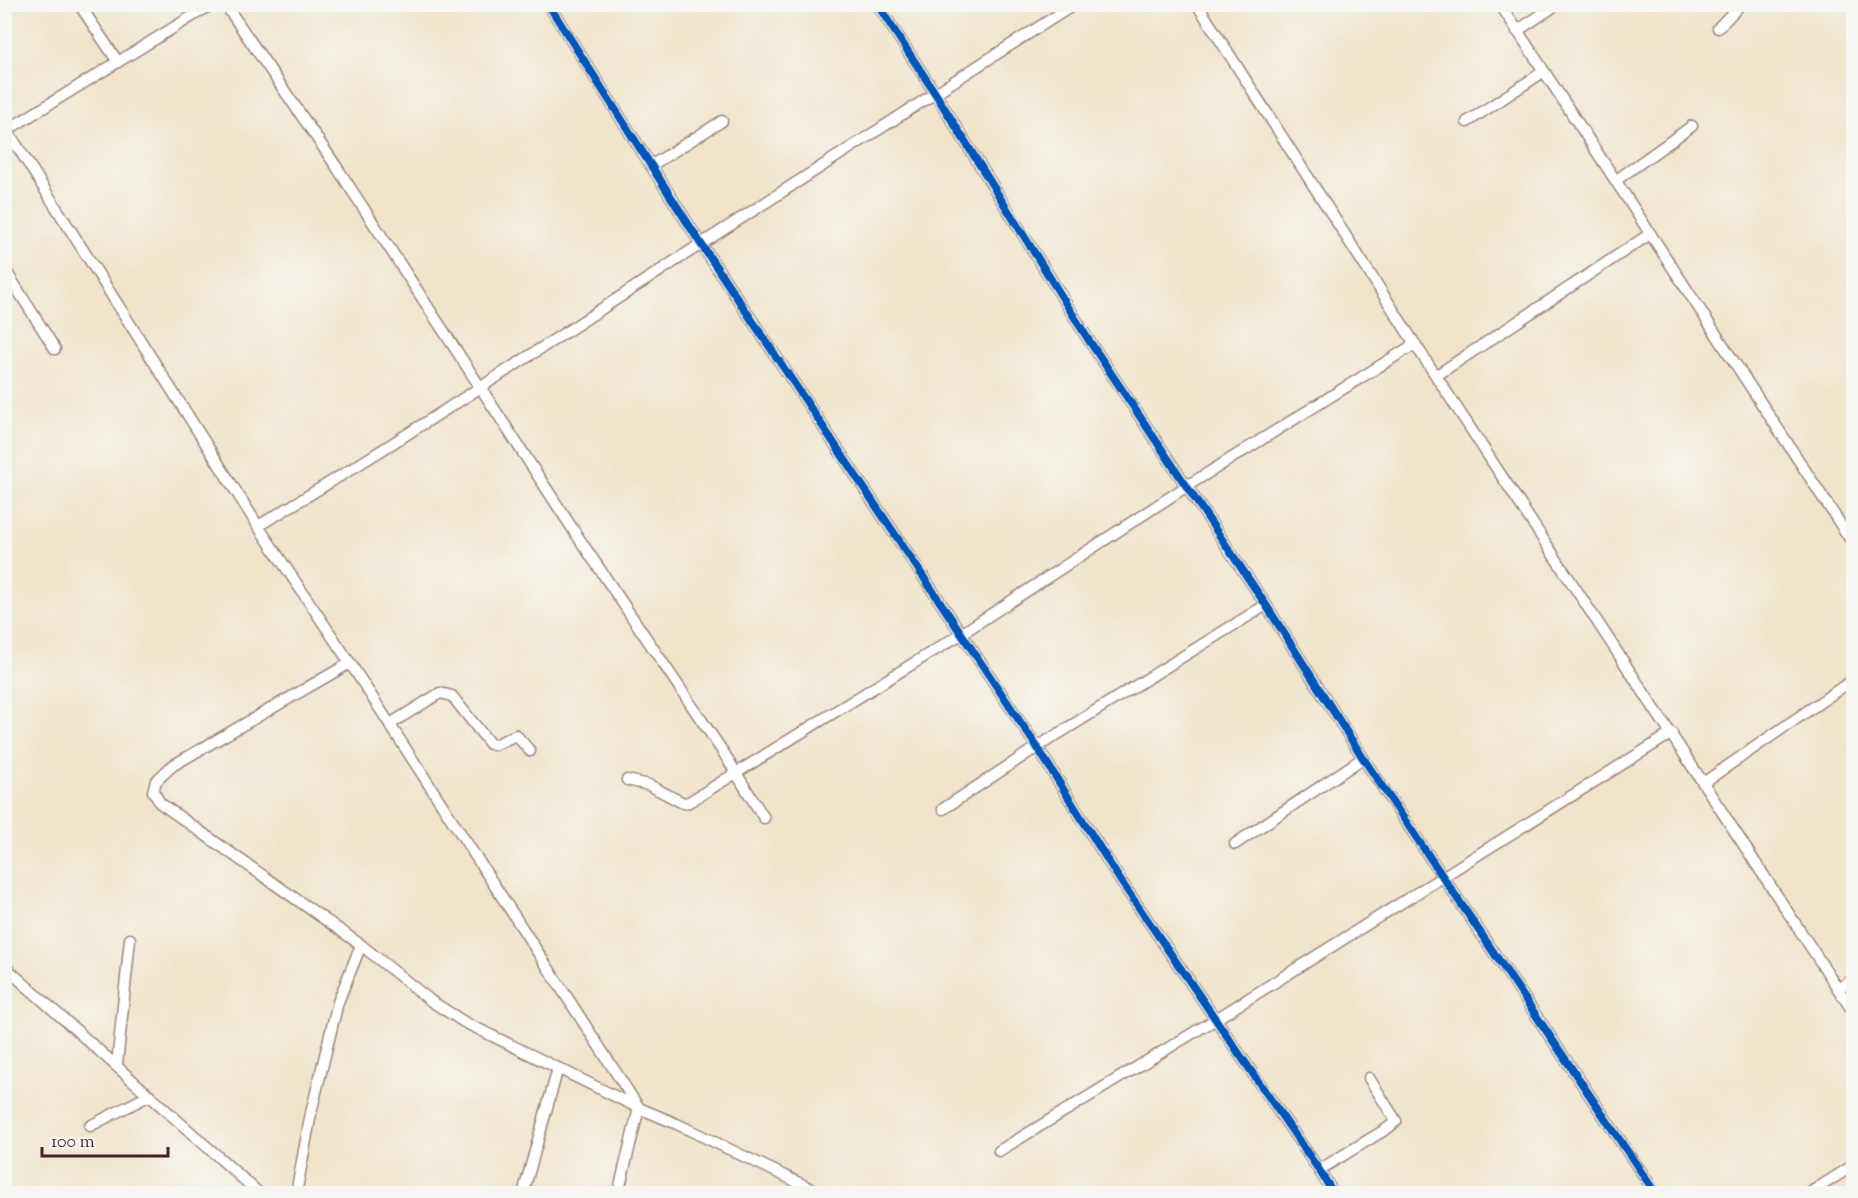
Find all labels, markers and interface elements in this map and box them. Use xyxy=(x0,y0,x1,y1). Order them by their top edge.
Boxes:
scale bar xyxy=(42,1120,168,1158)
text: 100 m xyxy=(51,1130,95,1156)

